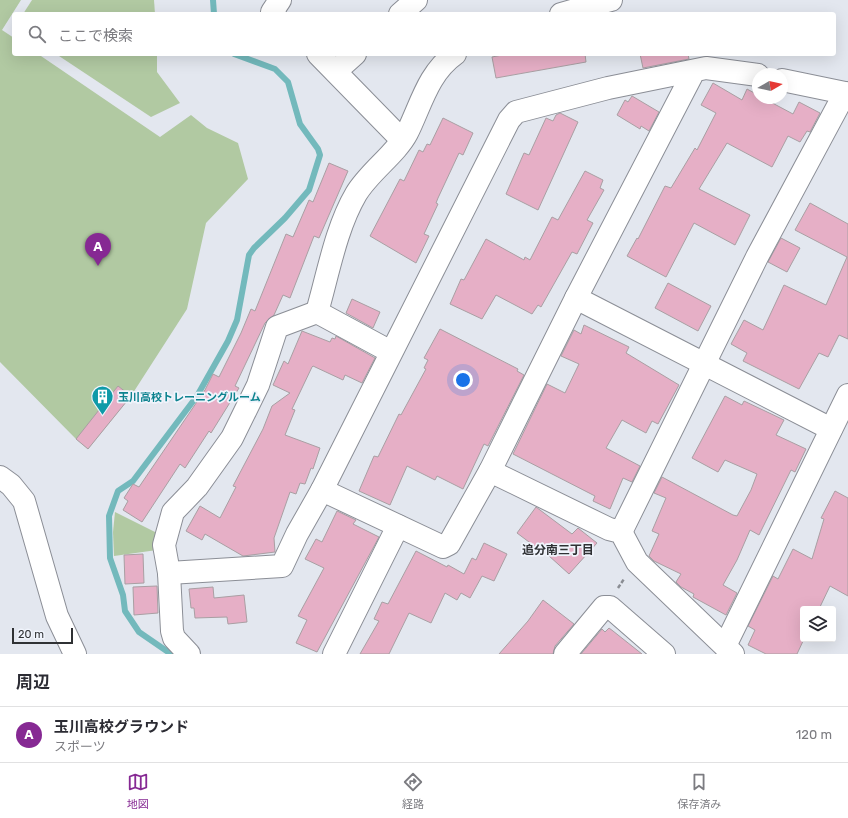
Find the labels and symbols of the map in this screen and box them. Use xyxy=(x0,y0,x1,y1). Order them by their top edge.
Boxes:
north arrow xyxy=(752,68,788,104)
pin: A xyxy=(85,233,111,266)
your location xyxy=(453,370,473,390)
building icon: 玉川高校トレーニングルーム xyxy=(90,384,116,417)
place label: 玉川高校トレーニングルーム xyxy=(118,391,261,404)
district label: 追分南三丁目 xyxy=(522,543,594,557)
scale bar xyxy=(12,626,73,645)

